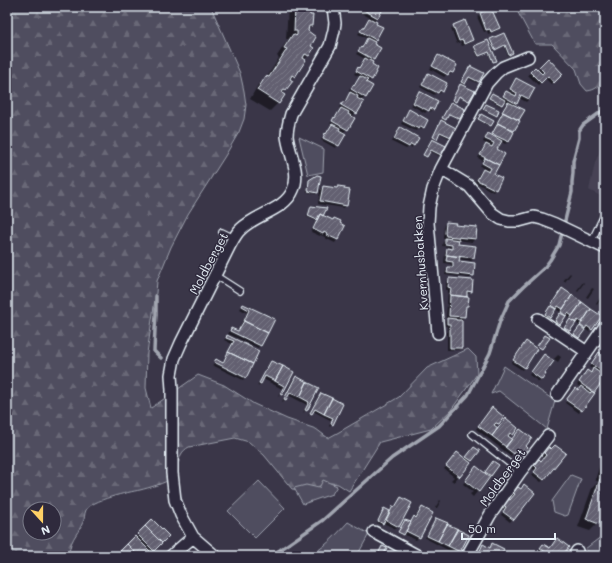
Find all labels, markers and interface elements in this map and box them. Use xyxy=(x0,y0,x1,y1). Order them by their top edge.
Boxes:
street label: Kvernhusbakken xyxy=(409,215,431,311)
street label: Moldberget xyxy=(185,229,231,297)
street label: Moldberget xyxy=(476,445,528,509)
north arrow xyxy=(22,501,62,541)
scale bar xyxy=(462,515,555,541)
text: 50 m xyxy=(468,520,496,536)
text: N xyxy=(39,522,52,539)

